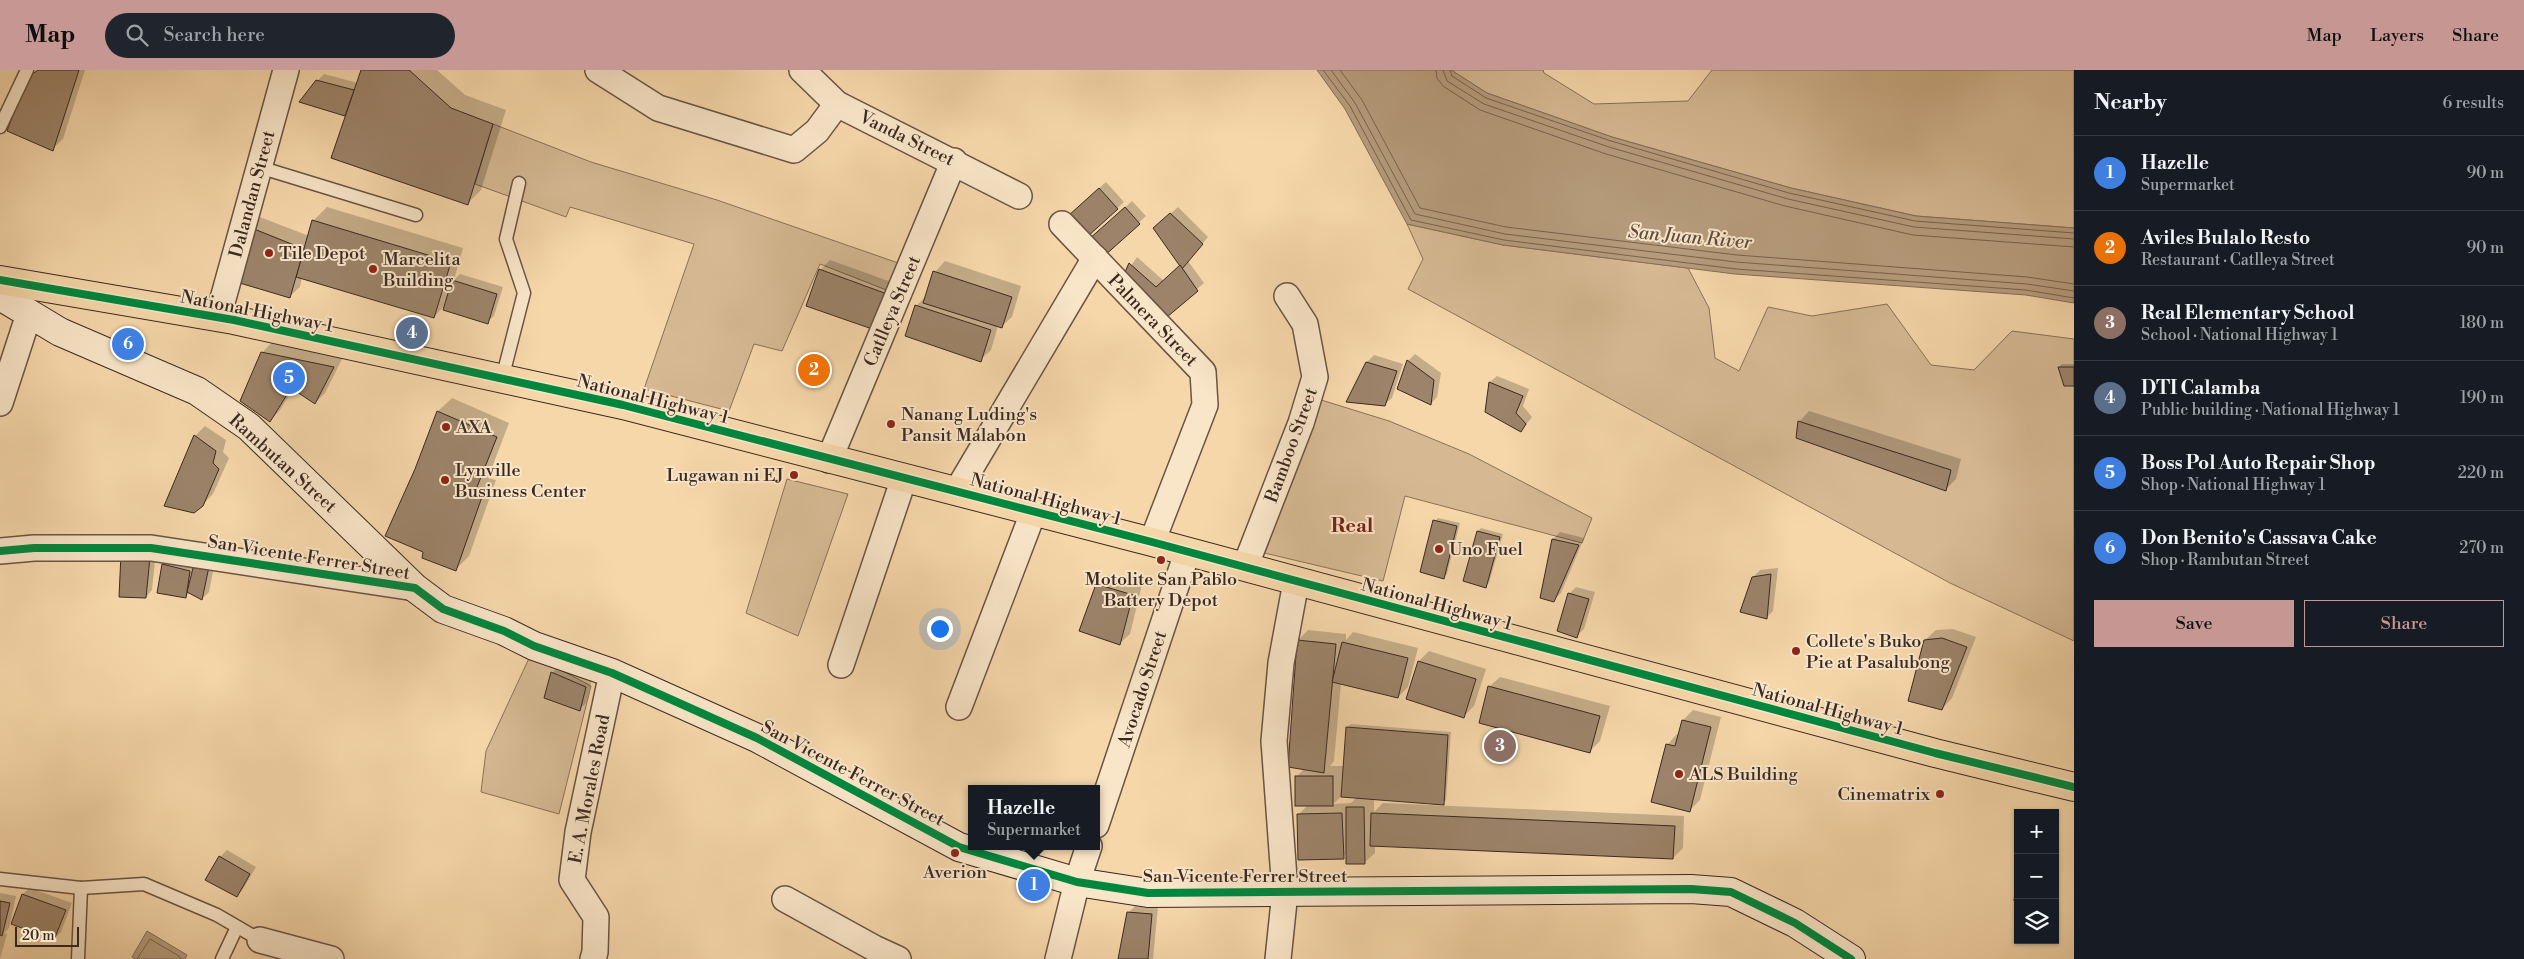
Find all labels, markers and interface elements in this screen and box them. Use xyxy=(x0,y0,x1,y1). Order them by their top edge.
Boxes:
search box xyxy=(105,13,455,58)
text: Map xyxy=(25,20,75,50)
icon: search xyxy=(123,21,151,49)
text: Search here xyxy=(163,23,265,47)
text: Map xyxy=(2307,24,2342,47)
text: Layers xyxy=(2370,24,2424,47)
text: Share xyxy=(2452,24,2499,47)
text: Nearby xyxy=(2094,90,2167,116)
text: 6 results xyxy=(2443,93,2504,113)
street label: Vanda Street xyxy=(855,105,959,172)
street label: Dalandan Street xyxy=(224,127,281,260)
text: Hazelle xyxy=(2141,151,2209,175)
text: 1 xyxy=(2106,163,2114,183)
text: 90 m xyxy=(2466,163,2504,183)
text: Supermarket xyxy=(2141,175,2235,195)
water label: San Juan River xyxy=(1627,220,1754,254)
text: Aviles Bulalo Resto xyxy=(2141,226,2310,250)
text: 2 xyxy=(2105,238,2115,258)
text: 90 m xyxy=(2466,238,2504,258)
place label: Tile Depot xyxy=(279,242,366,265)
marker: Tile Depot xyxy=(263,247,275,259)
place label: Marcelita Building xyxy=(382,248,461,292)
text: Restaurant · Catlleya Street xyxy=(2141,250,2335,270)
street label: Catlleya Street xyxy=(859,252,926,370)
marker: Marcelita Building xyxy=(367,263,379,275)
street label: Palmera Street xyxy=(1103,269,1203,372)
street label: National Highway 1 xyxy=(178,285,336,338)
text: Real Elementary School xyxy=(2141,301,2355,325)
text: 3 xyxy=(2105,313,2115,333)
text: 180 m xyxy=(2460,313,2504,333)
pin: 4 xyxy=(396,314,428,352)
pin: 6 xyxy=(112,325,144,363)
text: School · National Highway 1 xyxy=(2141,325,2338,345)
pin: 2 xyxy=(798,351,830,389)
pin: 5 xyxy=(273,359,305,397)
street label: National Highway 1 xyxy=(575,370,731,430)
text: DTI Calamba xyxy=(2141,376,2260,400)
street label: Bamboo Street xyxy=(1260,384,1323,507)
text: 4 xyxy=(2105,388,2115,408)
text: 190 m xyxy=(2460,388,2504,408)
text: Public building · National Highway 1 xyxy=(2141,400,2400,420)
place label: Nanang Luding's Pansit Malabon xyxy=(901,403,1037,447)
street label: Rambutan Street xyxy=(224,409,342,518)
place label: AXA xyxy=(455,416,492,439)
marker: Nanang Luding's Pansit Malabon xyxy=(885,418,897,430)
marker: AXA xyxy=(440,421,452,433)
text: Boss Pol Auto Repair Shop xyxy=(2141,451,2376,475)
place label: Lynville Business Center xyxy=(454,459,587,503)
text: 5 xyxy=(2105,463,2115,483)
text: 220 m xyxy=(2458,463,2504,483)
place label: Lugawan ni EJ xyxy=(666,464,784,487)
street label: National Highway 1 xyxy=(968,468,1124,531)
marker: Lugawan ni EJ xyxy=(788,469,800,481)
marker: Lynville Business Center xyxy=(439,474,451,486)
text: Shop · National Highway 1 xyxy=(2141,475,2325,495)
district label: Real xyxy=(1331,514,1374,539)
text: Don Benito's Cassava Cake xyxy=(2141,526,2377,550)
street label: San Vicente Ferrer Street xyxy=(206,530,412,585)
place label: Uno Fuel xyxy=(1449,538,1523,561)
text: 6 xyxy=(2105,538,2115,558)
text: 270 m xyxy=(2459,538,2504,558)
marker: Uno Fuel xyxy=(1433,543,1445,555)
text: Shop · Rambutan Street xyxy=(2141,550,2309,570)
marker: Motolite San Pablo Battery Depot xyxy=(1155,554,1167,566)
place label: Motolite San Pablo Battery Depot xyxy=(1085,568,1237,612)
street label: National Highway 1 xyxy=(1359,573,1515,636)
button: Save xyxy=(2094,600,2294,647)
button: Share xyxy=(2304,600,2504,647)
your location xyxy=(927,616,953,642)
street label: Avocado Street xyxy=(1112,627,1172,751)
place label: Collete's Buko Pie at Pasalubong xyxy=(1806,630,1950,674)
marker: Collete's Buko Pie at Pasalubong xyxy=(1790,645,1802,657)
street label: National Highway 1 xyxy=(1750,678,1906,741)
street label: E. A. Morales Road xyxy=(564,712,615,866)
street label: San Vicente Ferrer Street xyxy=(757,715,949,832)
pin: 3 xyxy=(1484,727,1516,765)
place label: ALS Building xyxy=(1688,763,1798,786)
marker: ALS Building xyxy=(1673,768,1685,780)
place label: Cinematrix xyxy=(1837,783,1931,806)
popup xyxy=(968,785,1100,850)
marker: Cinematrix xyxy=(1934,788,1946,800)
text: Hazelle xyxy=(987,796,1055,820)
map controls xyxy=(2014,809,2059,944)
button: + xyxy=(2014,809,2059,854)
text: Supermarket xyxy=(987,820,1081,840)
marker: Averion xyxy=(949,847,961,859)
button: − xyxy=(2014,854,2059,899)
place label: Averion xyxy=(922,861,987,884)
street label: San Vicente Ferrer Street xyxy=(1143,865,1348,888)
pin: 1 xyxy=(1018,866,1050,904)
button: layers xyxy=(2014,899,2059,944)
scale bar xyxy=(15,924,79,947)
text: 20 m xyxy=(22,927,54,945)

